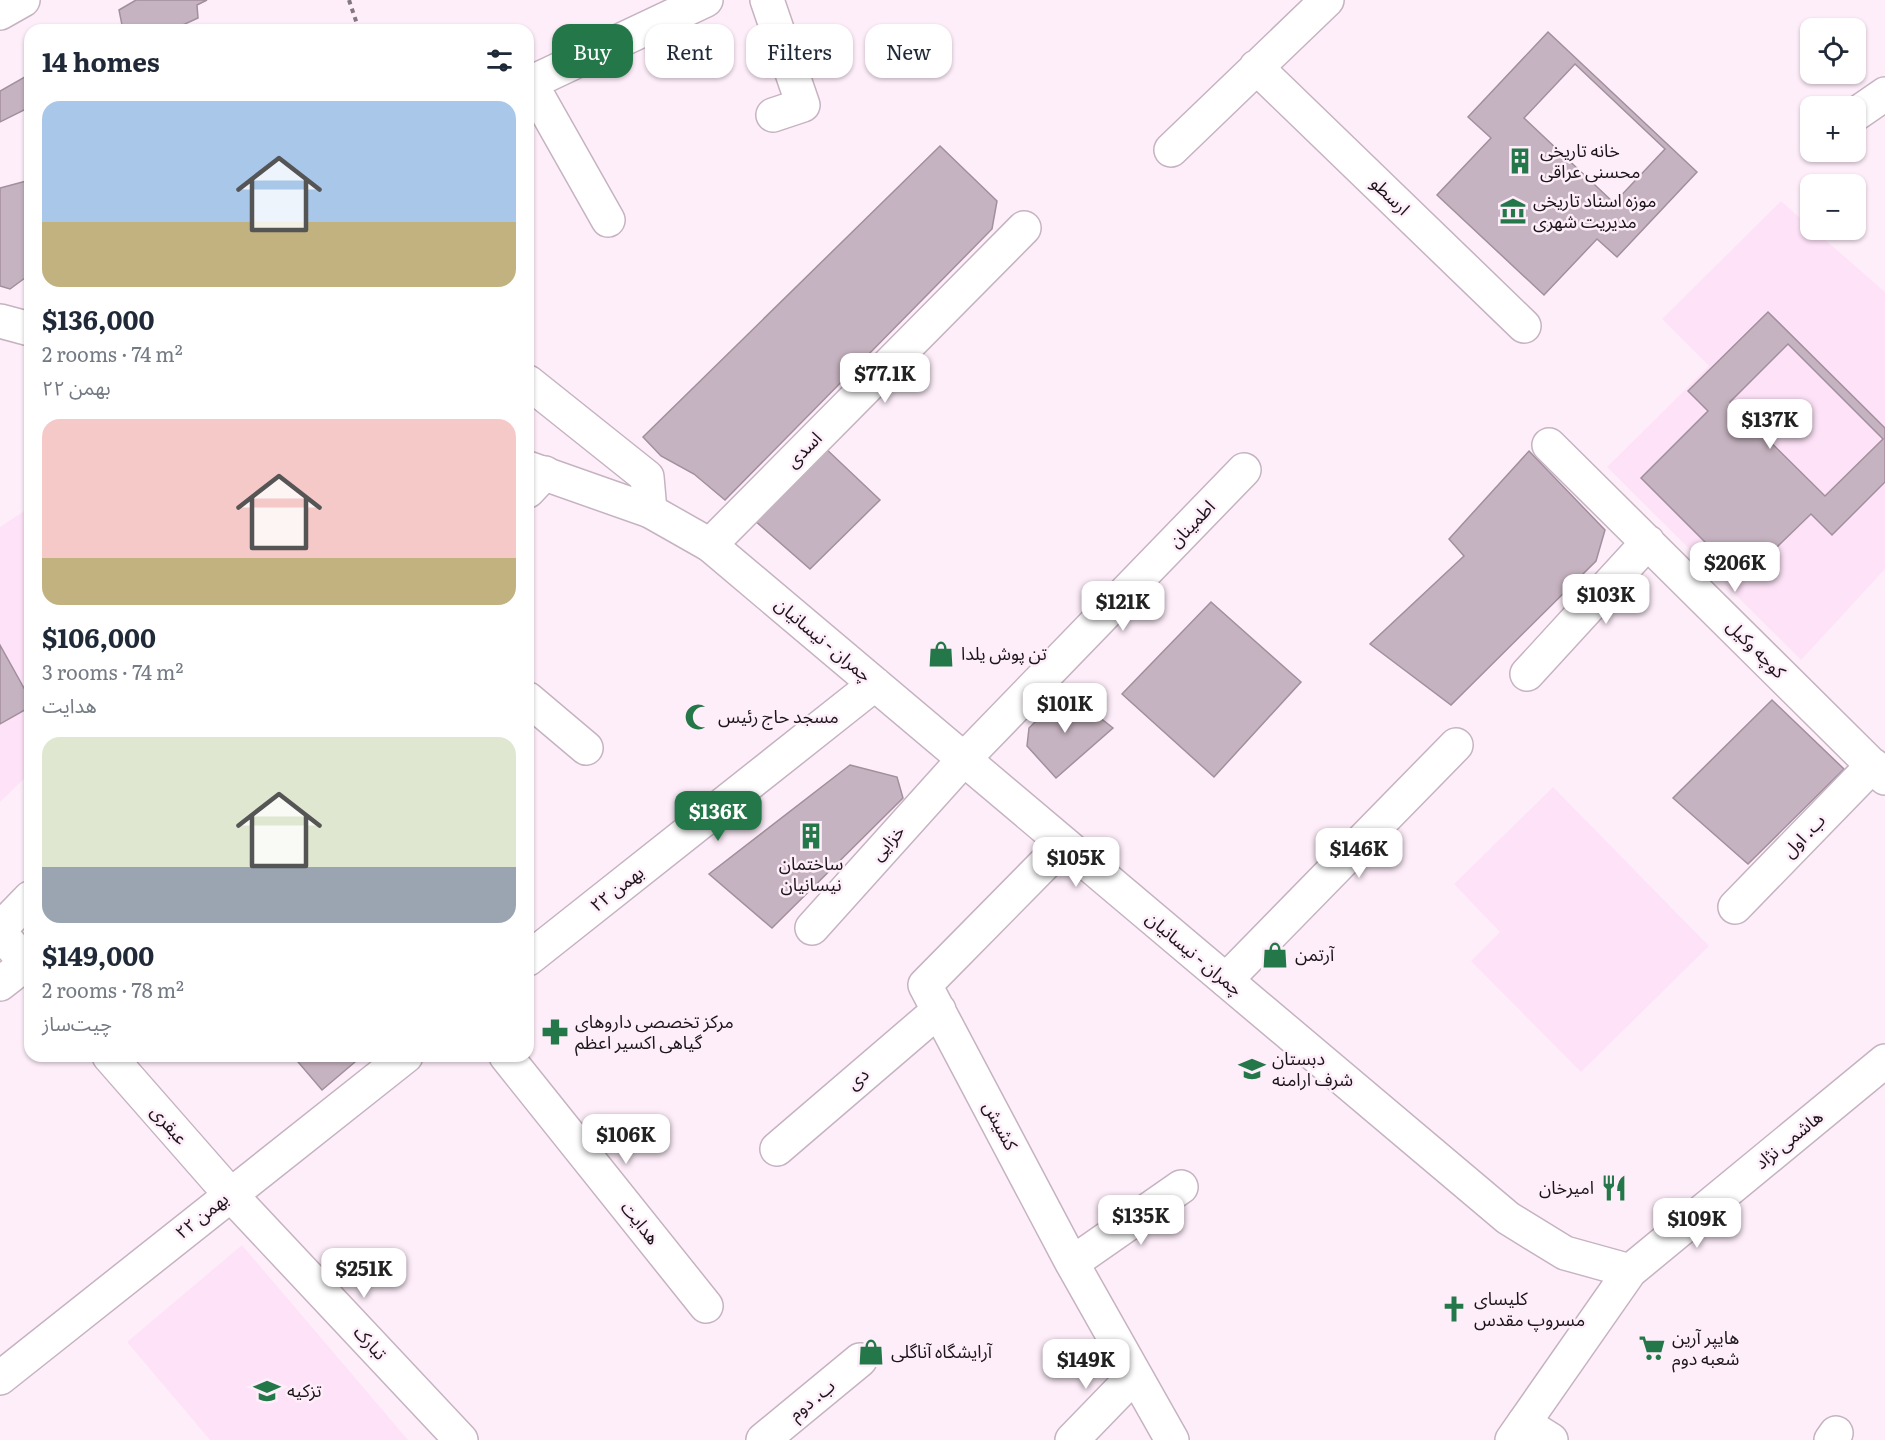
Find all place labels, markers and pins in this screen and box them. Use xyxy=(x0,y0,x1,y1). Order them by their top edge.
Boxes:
place label: خانه تاریخی محسنی عراقی xyxy=(1540,136,1641,184)
building icon: خانه تاریخی محسنی عراقی xyxy=(1505,146,1535,176)
place label: موزه اسناد تاریخی مدیریت شهری xyxy=(1533,186,1657,234)
museum icon: موزه اسناد تاریخی مدیریت شهری xyxy=(1498,196,1528,226)
pin: $77.1K xyxy=(836,353,934,404)
pin: $137K xyxy=(1728,399,1812,450)
pin: $206K xyxy=(1693,542,1777,593)
pin: $103K xyxy=(1564,574,1648,625)
pin: $121K xyxy=(1081,581,1165,632)
shop icon: تن پوش یلدا xyxy=(926,639,956,669)
place label: تن پوش یلدا xyxy=(961,639,1047,666)
pin: $101K xyxy=(1023,683,1107,734)
mosque icon: مسجد حاج رئیس xyxy=(683,702,713,732)
place label: مسجد حاج رئیس xyxy=(718,702,839,730)
pin: $136K xyxy=(676,791,760,842)
building icon: ساختمان نیسانیان xyxy=(796,821,826,851)
pin: $146K xyxy=(1317,828,1401,879)
pin: $105K xyxy=(1034,837,1118,888)
place label: ساختمان نیسانیان xyxy=(779,849,843,897)
shop icon: آرتمن xyxy=(1260,940,1290,970)
place label: آرتمن xyxy=(1295,940,1335,967)
place label: مرکز تخصصی داروهای گیاهی اکسیر اعظم xyxy=(575,1007,734,1056)
pharmacy icon: مرکز تخصصی داروهای گیاهی اکسیر اعظم xyxy=(540,1017,570,1047)
place label: دبستان شرف ارامنه xyxy=(1272,1044,1353,1092)
school or university icon: دبستان شرف ارامنه xyxy=(1237,1054,1267,1084)
pin: $106K xyxy=(584,1114,668,1165)
place label: امیرخان xyxy=(1539,1173,1594,1200)
restaurant icon: امیرخان xyxy=(1599,1173,1629,1203)
pin: $135K xyxy=(1099,1195,1183,1246)
pin: $109K xyxy=(1655,1198,1739,1249)
pin: $251K xyxy=(322,1248,406,1299)
place label: کلیسای مسروپ مقدس xyxy=(1474,1284,1585,1332)
church icon: کلیسای مسروپ مقدس xyxy=(1439,1294,1469,1324)
place label: هایپر آرین شعبه دوم xyxy=(1672,1323,1739,1373)
supermarket icon: هایپر آرین شعبه دوم xyxy=(1637,1333,1667,1363)
shop icon: آرایشگاه آناگلی xyxy=(856,1337,886,1367)
place label: آرایشگاه آناگلی xyxy=(891,1337,993,1364)
pin: $149K xyxy=(1044,1339,1128,1390)
school or university icon: تزکیه xyxy=(252,1376,282,1406)
place label: تزکیه xyxy=(287,1376,322,1403)

